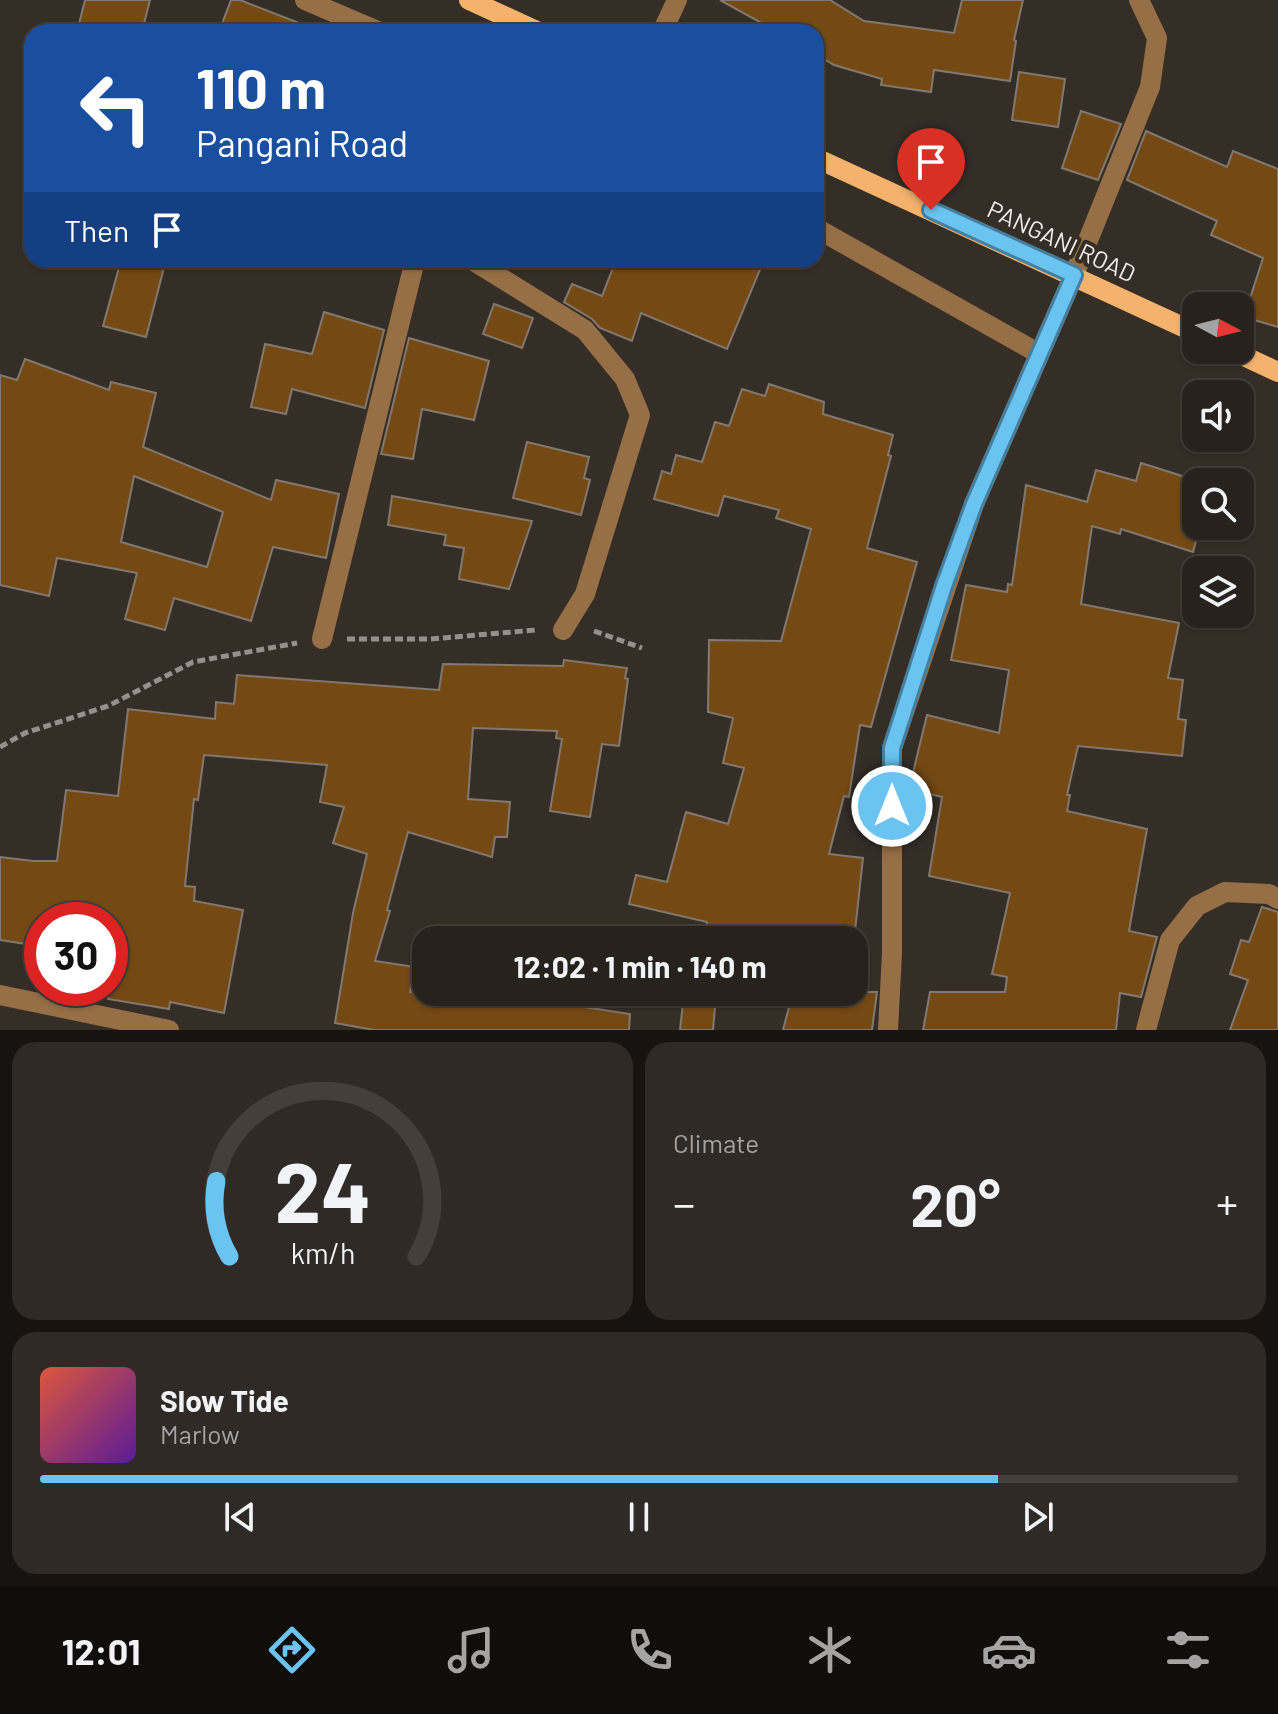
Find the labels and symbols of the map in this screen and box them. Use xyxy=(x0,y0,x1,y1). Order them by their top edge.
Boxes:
pin xyxy=(897,128,965,210)
street label: PANGANI ROAD xyxy=(983,194,1140,288)
north arrow xyxy=(1182,292,1254,364)
position arrow xyxy=(850,764,934,848)
speed limit sign: 30 xyxy=(24,902,128,1006)

